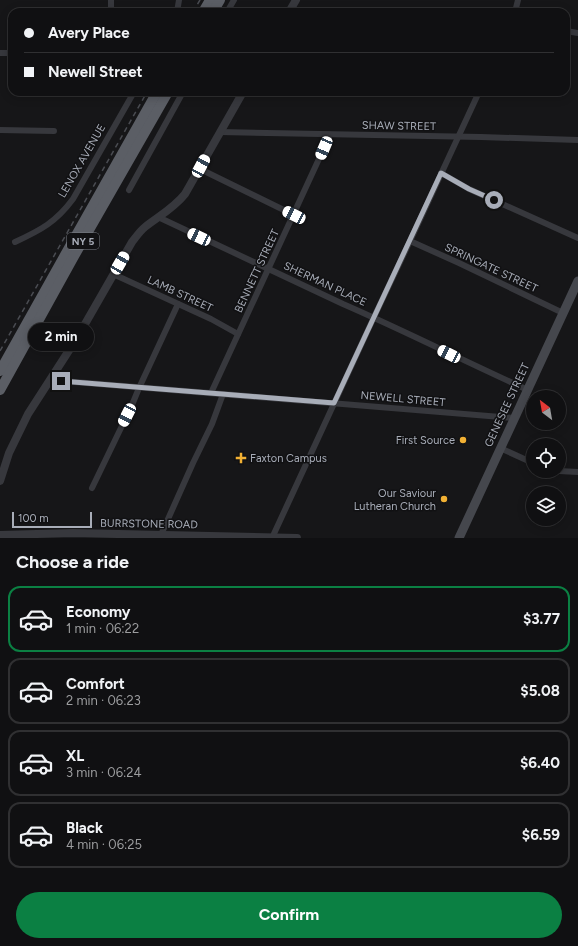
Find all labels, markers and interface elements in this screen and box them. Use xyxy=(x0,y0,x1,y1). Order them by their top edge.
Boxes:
text: Avery Place xyxy=(48,24,130,42)
text: Newell Street xyxy=(48,63,143,81)
street label: SHAW STREET xyxy=(362,119,436,133)
street label: LENOX AVENUE xyxy=(56,122,108,200)
car xyxy=(314,135,334,161)
car xyxy=(190,153,212,179)
route start xyxy=(485,191,503,209)
car xyxy=(281,204,307,226)
car xyxy=(186,226,212,248)
street label: BENNETT STREET xyxy=(232,227,282,315)
road number: NY 5 xyxy=(67,233,99,249)
street label: SPRINGATE STREET xyxy=(442,241,540,295)
car xyxy=(109,250,131,276)
street label: SHERMAN PLACE xyxy=(281,259,369,309)
street label: LAMB STREET xyxy=(145,273,215,315)
callout: 2 min xyxy=(28,323,94,351)
text: 2 min xyxy=(45,329,77,344)
car xyxy=(436,343,462,365)
street label: GENESEE STREET xyxy=(482,361,532,449)
route end xyxy=(52,372,70,390)
street label: NEWELL STREET xyxy=(360,389,446,409)
north arrow xyxy=(526,390,566,430)
map controls xyxy=(526,390,566,526)
car xyxy=(116,402,138,428)
place label: First Source xyxy=(396,434,455,447)
marker: First Source xyxy=(458,435,468,445)
button: locate xyxy=(526,438,566,478)
marker: Faxton Campus xyxy=(235,452,247,464)
place label: Faxton Campus xyxy=(250,452,327,465)
button: layers xyxy=(526,486,566,526)
place label: Our Saviour Lutheran Church xyxy=(354,487,436,513)
marker: Our Saviour Lutheran Church xyxy=(439,494,449,504)
scale bar xyxy=(12,510,92,529)
text: 100 m xyxy=(18,512,49,525)
street label: BURRSTONE ROAD xyxy=(100,517,198,531)
text: Choose a ride xyxy=(16,551,129,573)
icon: car xyxy=(18,601,54,637)
text: Economy xyxy=(66,603,131,621)
text: $3.77 xyxy=(523,610,560,628)
text: 1 min · 06:22 xyxy=(66,621,139,636)
icon: car xyxy=(18,673,54,709)
text: Comfort xyxy=(66,675,125,693)
text: $5.08 xyxy=(520,682,560,700)
text: 2 min · 06:23 xyxy=(66,693,141,708)
icon: car xyxy=(18,745,54,781)
text: XL xyxy=(66,747,84,765)
text: $6.40 xyxy=(520,754,560,772)
text: 3 min · 06:24 xyxy=(66,765,142,780)
icon: car xyxy=(18,817,54,853)
text: Black xyxy=(66,819,103,837)
text: $6.59 xyxy=(522,826,560,844)
text: 4 min · 06:25 xyxy=(66,837,142,852)
button: Confirm xyxy=(16,892,562,938)

